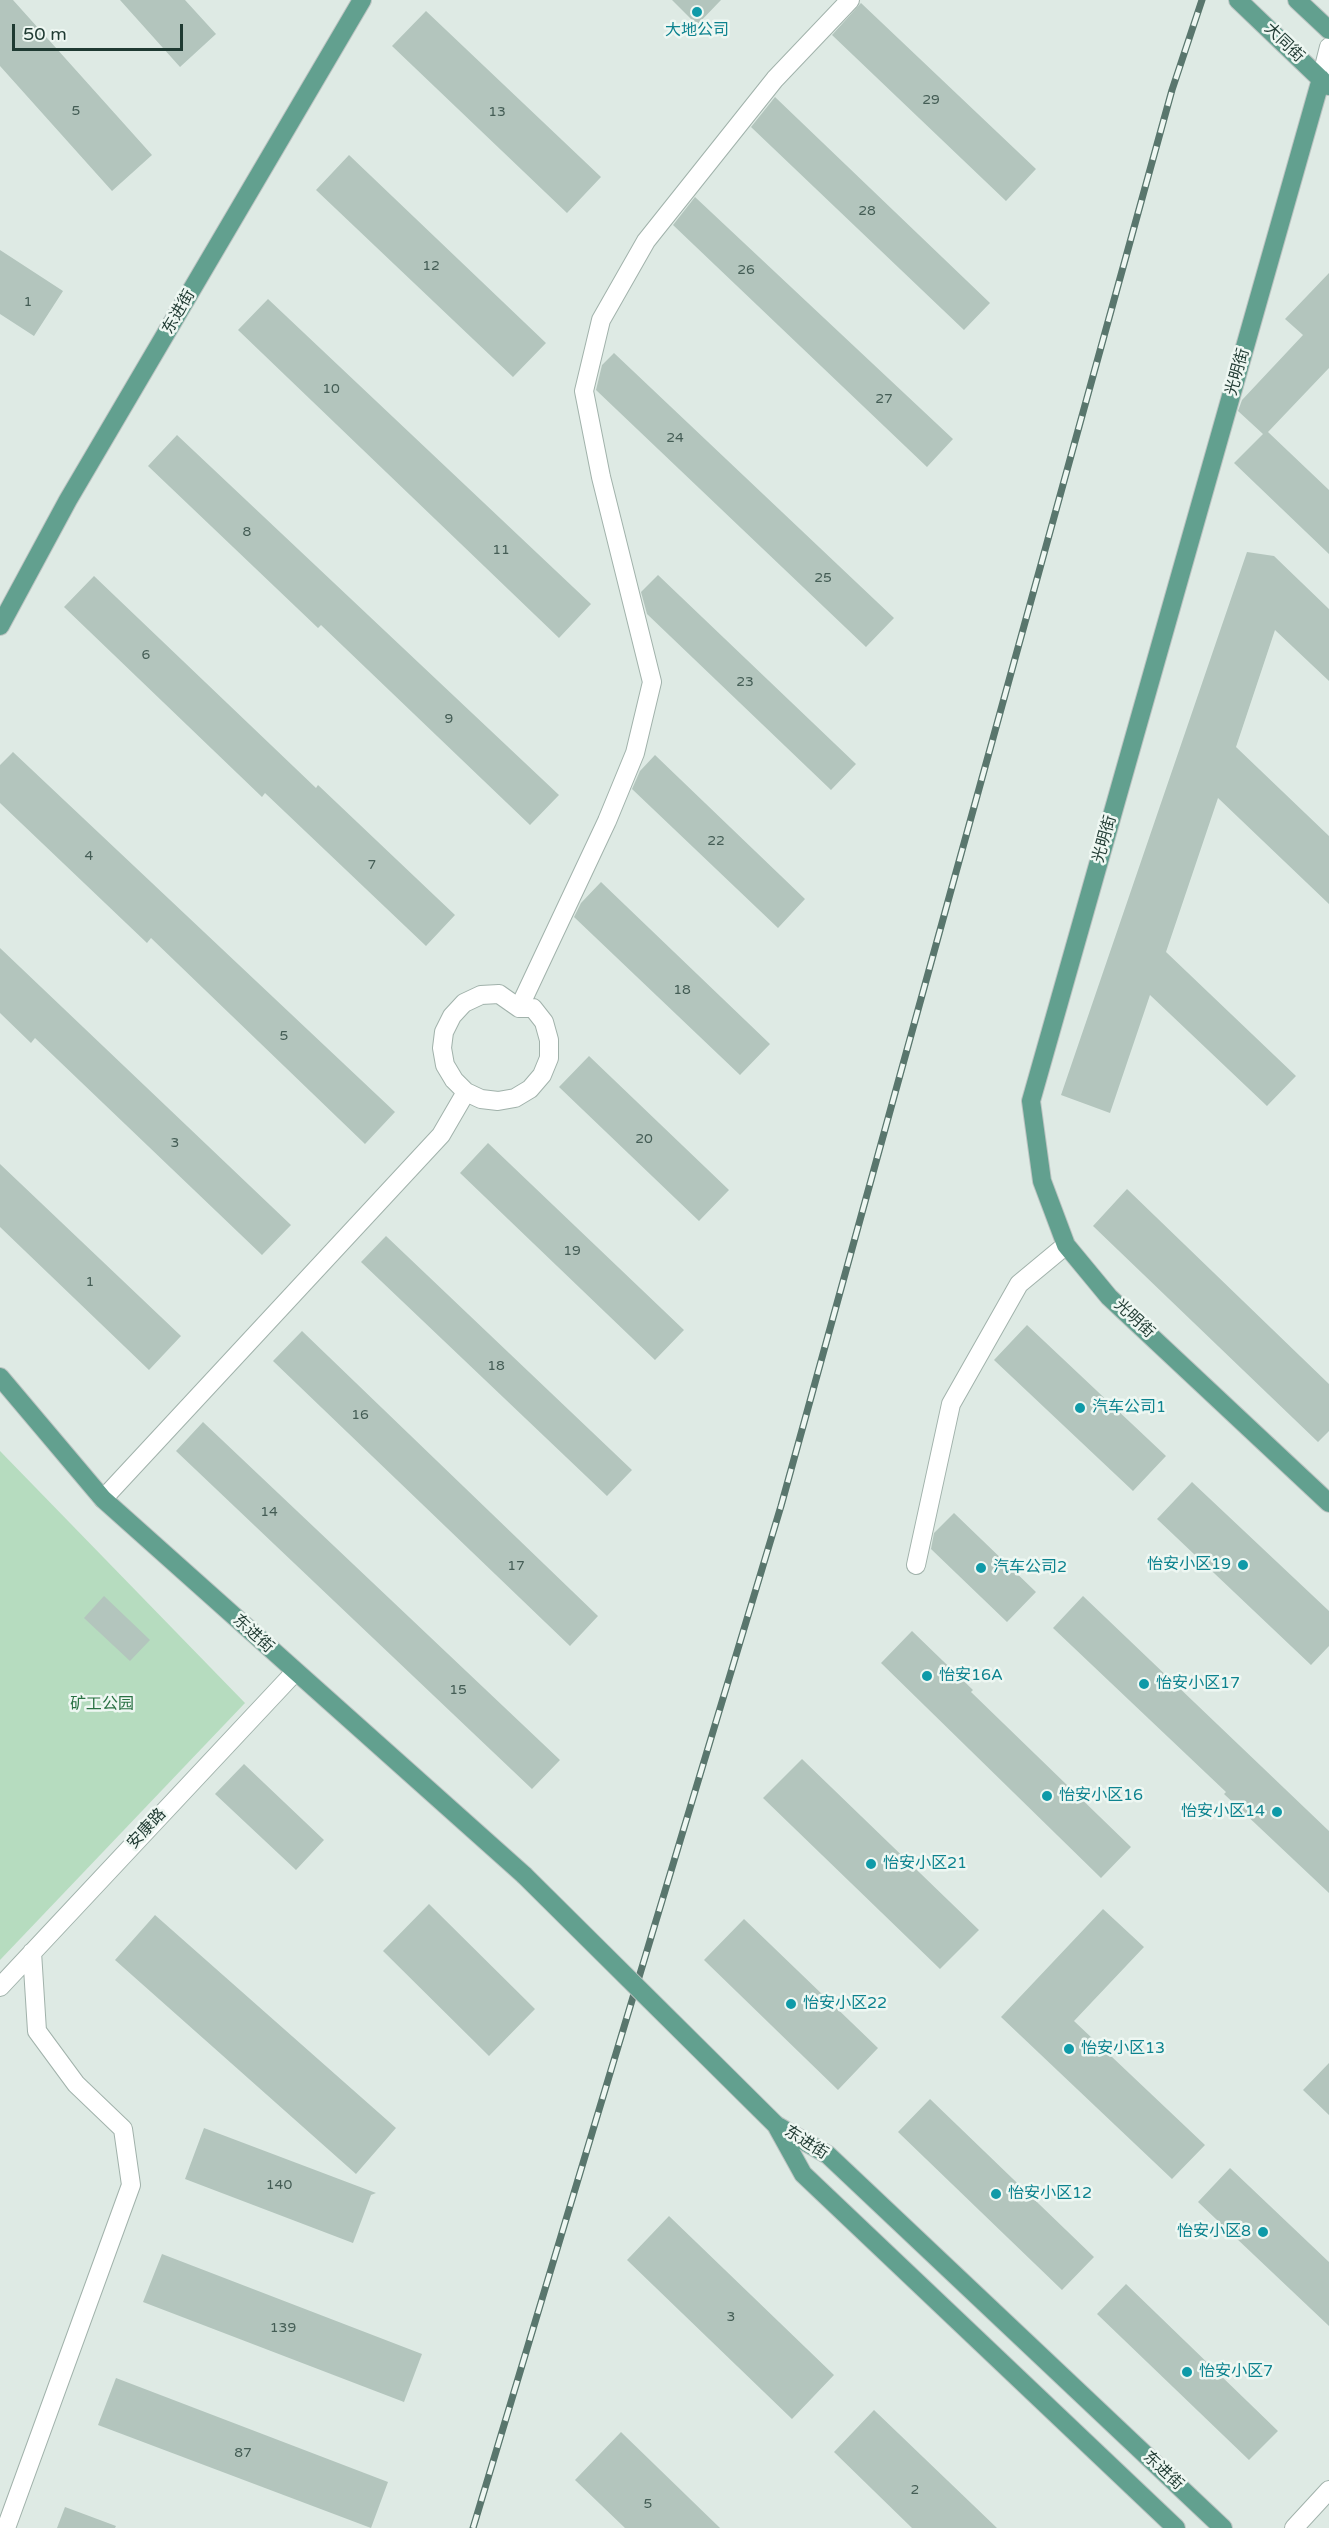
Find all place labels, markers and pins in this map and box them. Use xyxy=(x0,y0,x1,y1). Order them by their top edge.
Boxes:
marker: 大地公司 xyxy=(690,5,704,19)
place label: 大地公司 xyxy=(665,21,729,41)
place label: 汽车公司1 xyxy=(1092,1398,1166,1418)
marker: 汽车公司1 xyxy=(1073,1401,1087,1415)
place label: 怡安小区19 xyxy=(1147,1555,1231,1575)
place label: 汽车公司2 xyxy=(993,1558,1067,1578)
marker: 怡安小区19 xyxy=(1236,1558,1250,1572)
marker: 汽车公司2 xyxy=(974,1561,988,1575)
place label: 怡安16A xyxy=(939,1666,1003,1686)
marker: 怡安16A xyxy=(920,1669,934,1683)
place label: 怡安小区17 xyxy=(1156,1674,1240,1694)
marker: 怡安小区17 xyxy=(1137,1677,1151,1691)
place label: 怡安小区16 xyxy=(1059,1786,1143,1806)
marker: 怡安小区16 xyxy=(1040,1789,1054,1803)
place label: 怡安小区14 xyxy=(1181,1802,1265,1822)
marker: 怡安小区14 xyxy=(1270,1805,1284,1819)
place label: 怡安小区21 xyxy=(883,1854,967,1874)
marker: 怡安小区21 xyxy=(864,1857,878,1871)
place label: 怡安小区22 xyxy=(803,1994,887,2014)
marker: 怡安小区22 xyxy=(784,1997,798,2011)
place label: 怡安小区13 xyxy=(1081,2039,1165,2059)
marker: 怡安小区13 xyxy=(1062,2042,1076,2056)
place label: 怡安小区12 xyxy=(1008,2184,1092,2204)
marker: 怡安小区12 xyxy=(989,2187,1003,2201)
place label: 怡安小区8 xyxy=(1177,2222,1251,2242)
marker: 怡安小区8 xyxy=(1256,2225,1270,2239)
place label: 怡安小区7 xyxy=(1199,2362,1273,2382)
marker: 怡安小区7 xyxy=(1180,2365,1194,2379)

